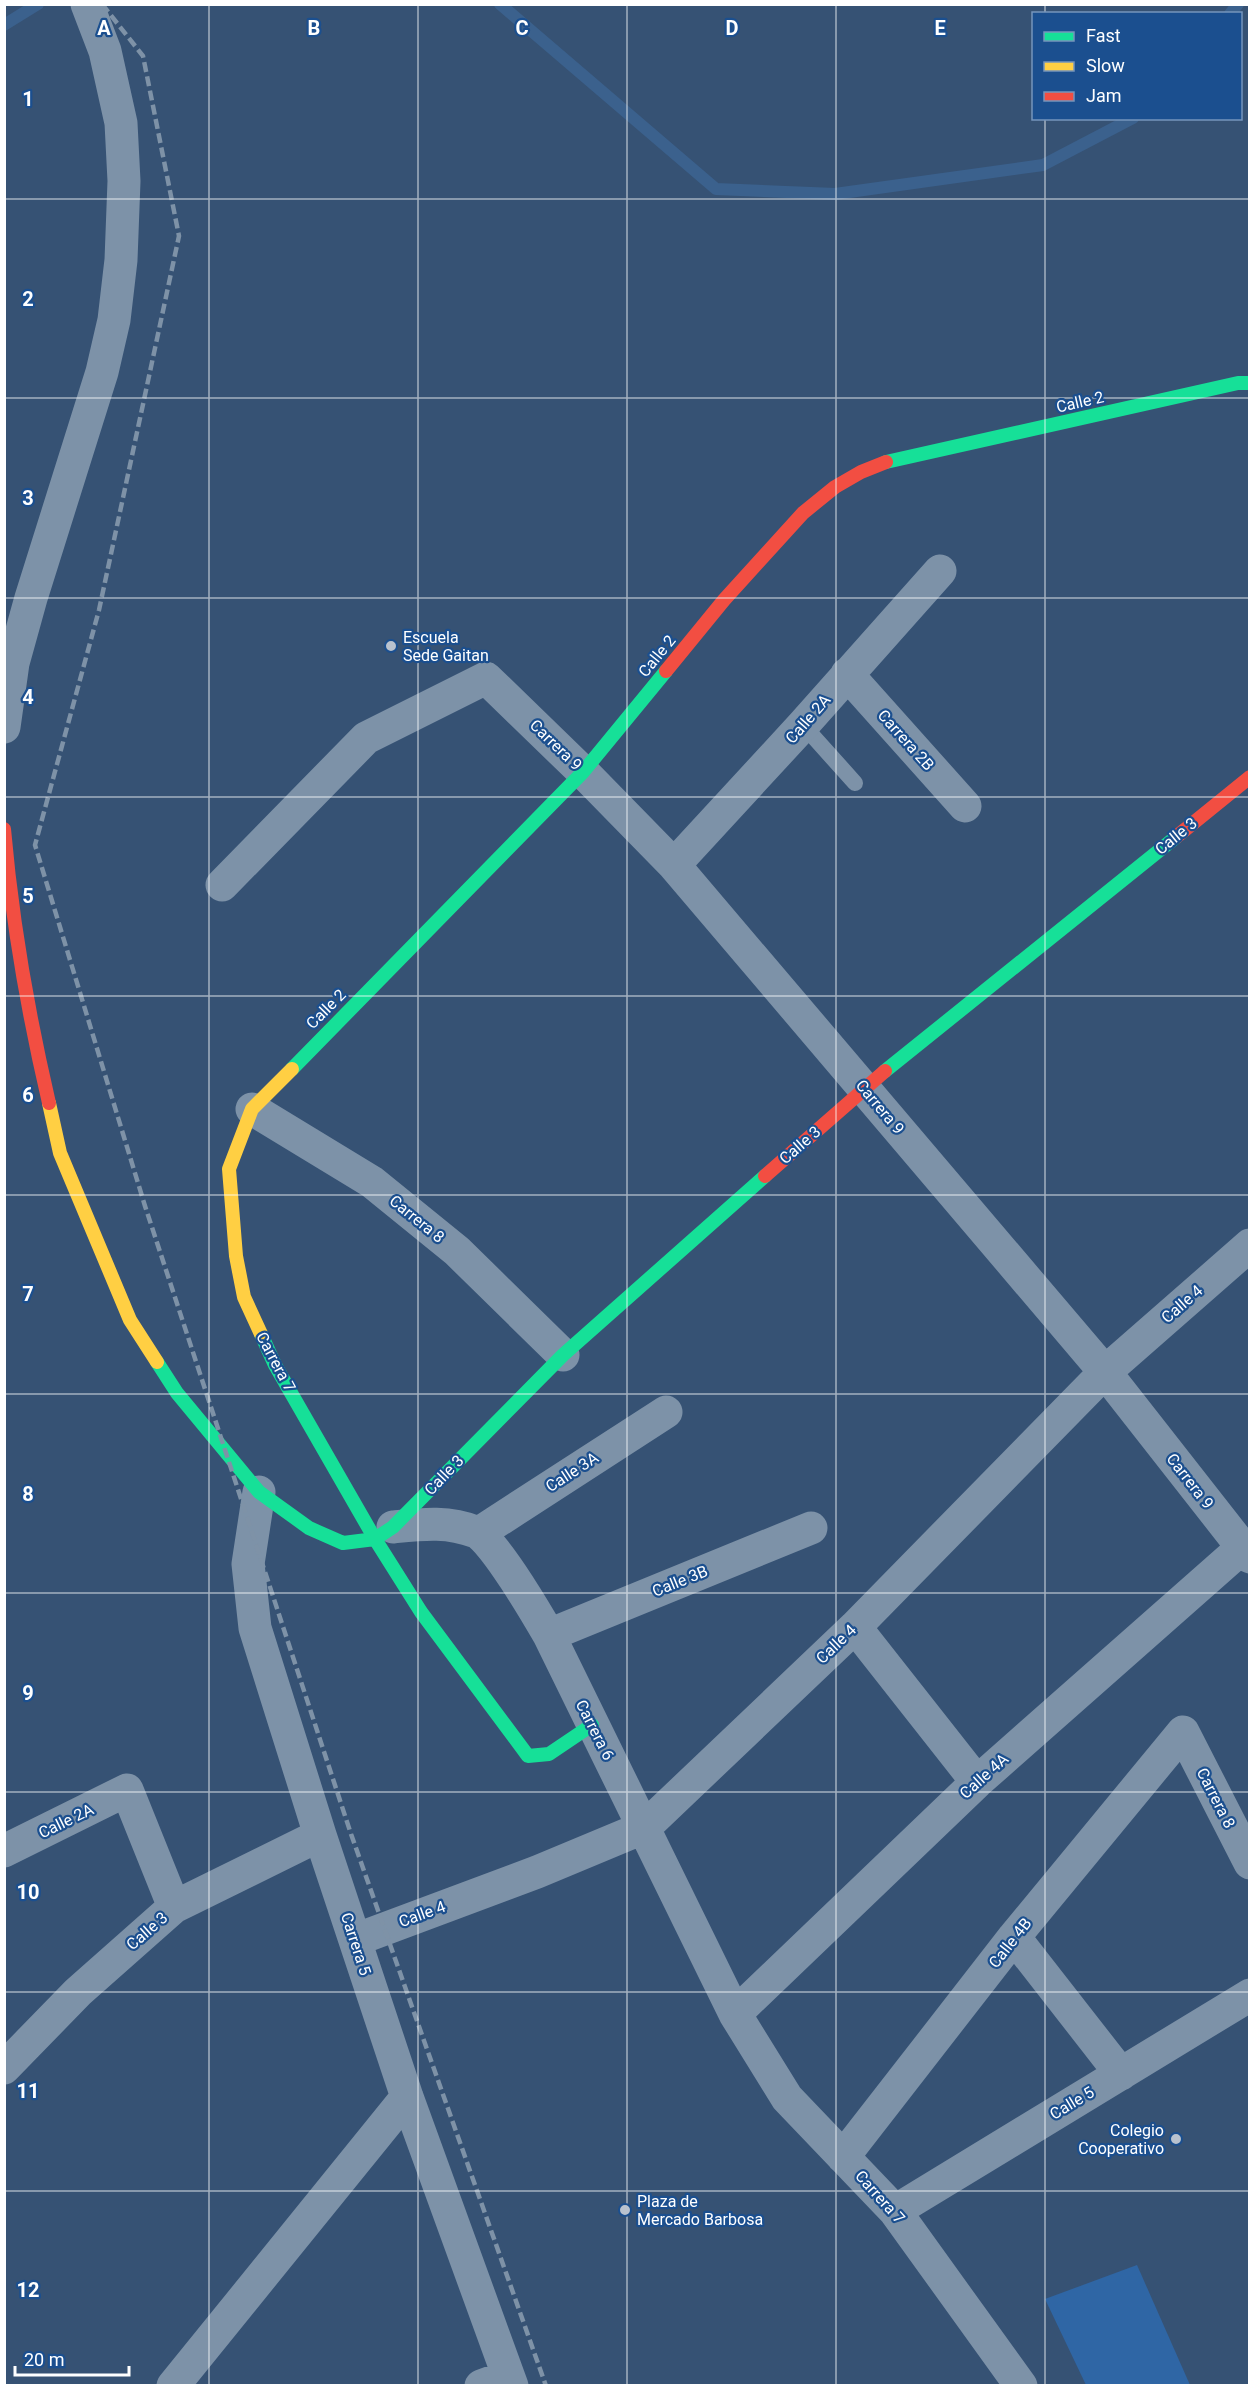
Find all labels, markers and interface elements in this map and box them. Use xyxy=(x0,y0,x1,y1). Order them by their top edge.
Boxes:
legend xyxy=(1032,12,1242,120)
text: A xyxy=(97,16,111,40)
text: B xyxy=(308,16,320,40)
text: C xyxy=(515,16,529,40)
text: D xyxy=(726,16,739,40)
text: E xyxy=(934,16,946,40)
text: Fast xyxy=(1086,25,1121,46)
text: Slow xyxy=(1086,55,1125,76)
text: Jam xyxy=(1086,85,1122,106)
text: 1 xyxy=(22,87,34,111)
text: 2 xyxy=(22,287,34,311)
street label: Calle 2 xyxy=(1054,387,1106,417)
text: 3 xyxy=(22,486,34,510)
place label: Escuela Sede Gaitan xyxy=(403,628,489,665)
street label: Calle 2 xyxy=(634,631,680,681)
marker: Escuela Sede Gaitan xyxy=(384,639,398,653)
text: 4 xyxy=(22,685,34,709)
street label: Calle 2A xyxy=(782,690,835,747)
street label: Carrera 2B xyxy=(874,706,938,774)
street label: Carrera 9 xyxy=(526,716,586,774)
street label: Calle 3 xyxy=(1151,813,1201,859)
text: 5 xyxy=(22,884,34,908)
street label: Calle 2 xyxy=(302,985,350,1033)
street label: Carrera 9 xyxy=(852,1076,908,1138)
text: 6 xyxy=(22,1083,34,1107)
street label: Calle 3 xyxy=(776,1122,824,1168)
street label: Carrera 8 xyxy=(386,1191,448,1247)
street label: Calle 4 xyxy=(1158,1281,1206,1327)
text: 7 xyxy=(22,1282,34,1306)
street label: Carrera 7 xyxy=(252,1329,300,1395)
street label: Calle 3A xyxy=(542,1448,602,1496)
street label: Carrera 9 xyxy=(1162,1450,1218,1512)
street label: Calle 3 xyxy=(420,1451,468,1499)
text: 8 xyxy=(22,1482,34,1506)
street label: Calle 3B xyxy=(649,1561,711,1601)
street label: Calle 4 xyxy=(812,1620,860,1668)
text: 9 xyxy=(22,1681,34,1705)
street label: Carrera 6 xyxy=(572,1697,618,1763)
street label: Calle 4A xyxy=(956,1749,1013,1803)
street label: Carrera 8 xyxy=(1193,1765,1239,1831)
street label: Calle 2A xyxy=(35,1799,97,1842)
text: 10 xyxy=(17,1880,39,1904)
street label: Calle 4 xyxy=(396,1897,448,1931)
street label: Calle 3 xyxy=(123,1908,171,1954)
street label: Carrera 5 xyxy=(337,1910,375,1978)
street label: Calle 4B xyxy=(985,1914,1035,1972)
text: 11 xyxy=(17,2079,39,2103)
street label: Calle 5 xyxy=(1046,2082,1098,2124)
place label: Colegio Cooperativo xyxy=(1078,2121,1164,2158)
marker: Colegio Cooperativo xyxy=(1169,2132,1183,2146)
street label: Carrera 7 xyxy=(851,2166,909,2228)
place label: Plaza de Mercado Barbosa xyxy=(637,2192,763,2229)
marker: Plaza de Mercado Barbosa xyxy=(618,2203,632,2217)
text: 12 xyxy=(17,2278,39,2302)
scale bar xyxy=(15,2339,129,2377)
text: 20 m xyxy=(24,2349,64,2370)

